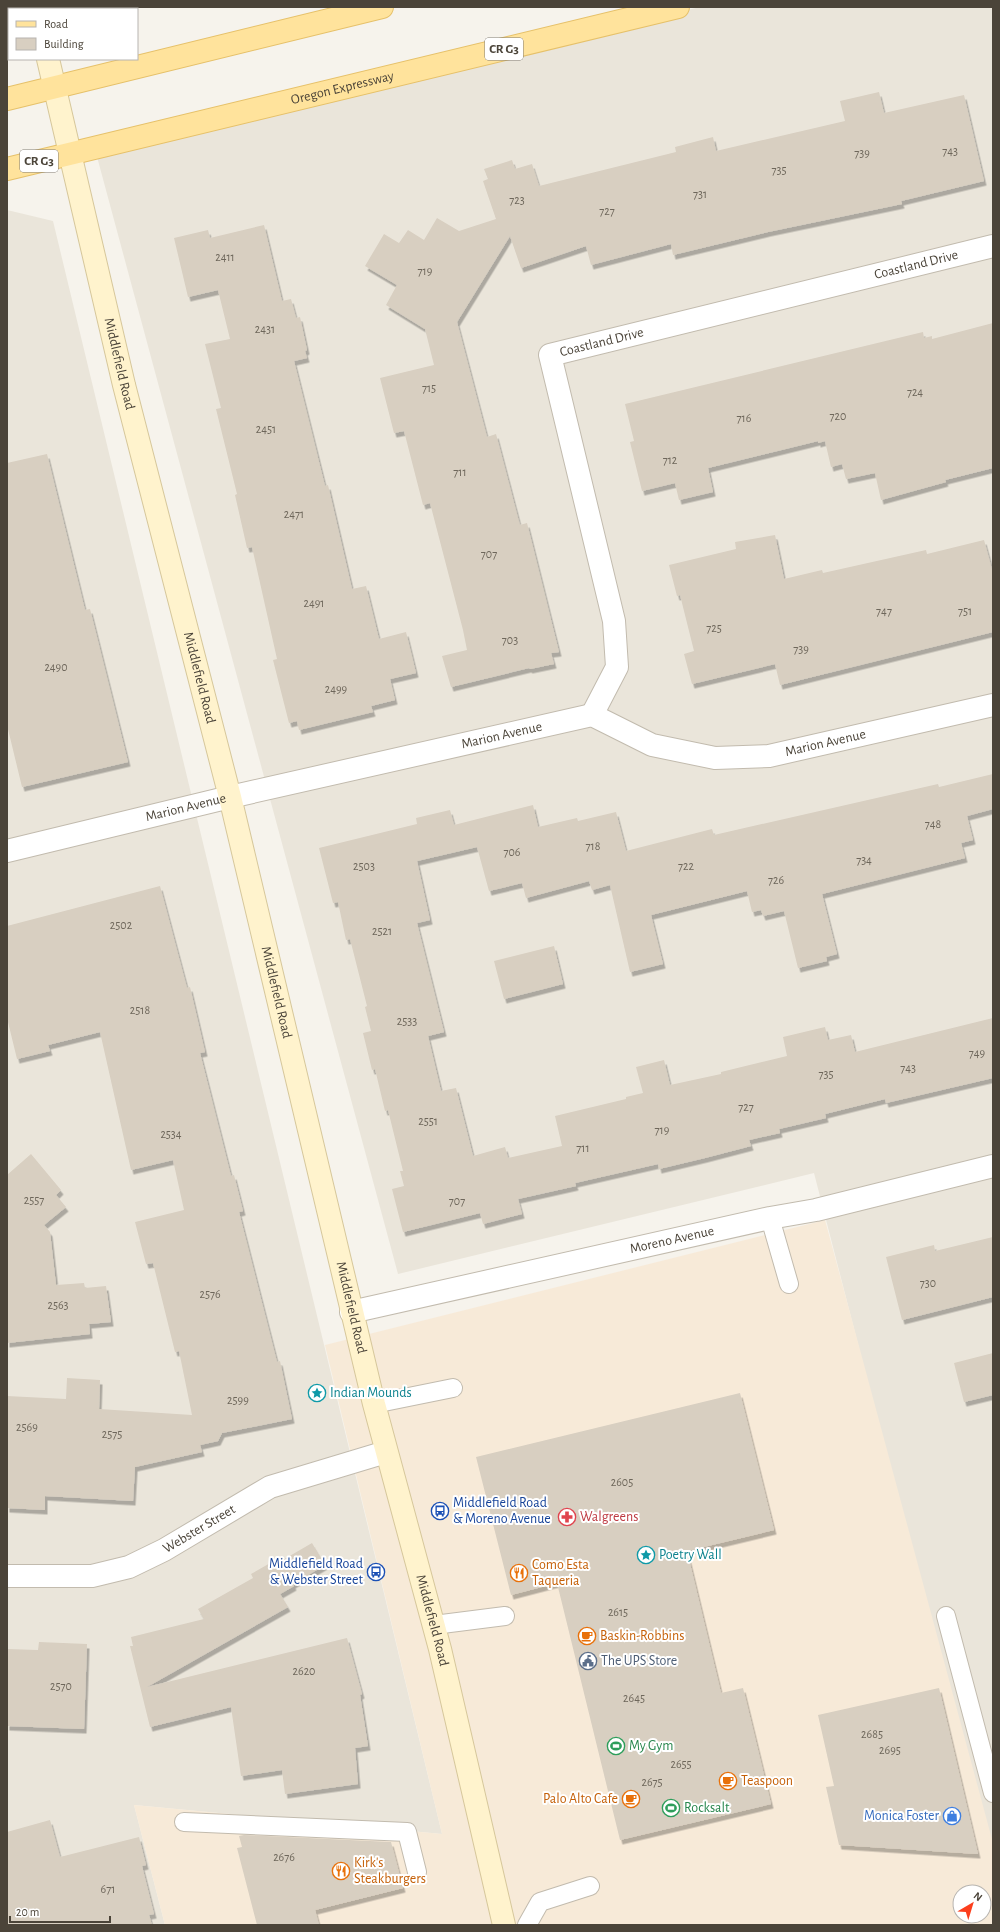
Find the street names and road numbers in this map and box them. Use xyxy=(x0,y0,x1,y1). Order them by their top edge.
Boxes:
road number: CR G3 xyxy=(485,38,523,60)
street label: Oregon Expressway xyxy=(289,69,395,107)
road number: CR G3 xyxy=(20,150,58,172)
street label: Coastland Drive xyxy=(873,248,960,282)
street label: Middlefield Road xyxy=(102,316,137,411)
street label: Coastland Drive xyxy=(558,325,645,359)
street label: Middlefield Road xyxy=(181,630,218,725)
street label: Marion Avenue xyxy=(460,720,543,751)
street label: Marion Avenue xyxy=(784,727,867,759)
street label: Marion Avenue xyxy=(144,791,227,824)
street label: Middlefield Road xyxy=(259,945,294,1040)
street label: Moreno Avenue xyxy=(629,1224,715,1256)
street label: Middlefield Road xyxy=(333,1260,369,1355)
street label: Webster Street xyxy=(161,1502,238,1556)
street label: Middlefield Road xyxy=(413,1573,451,1667)

